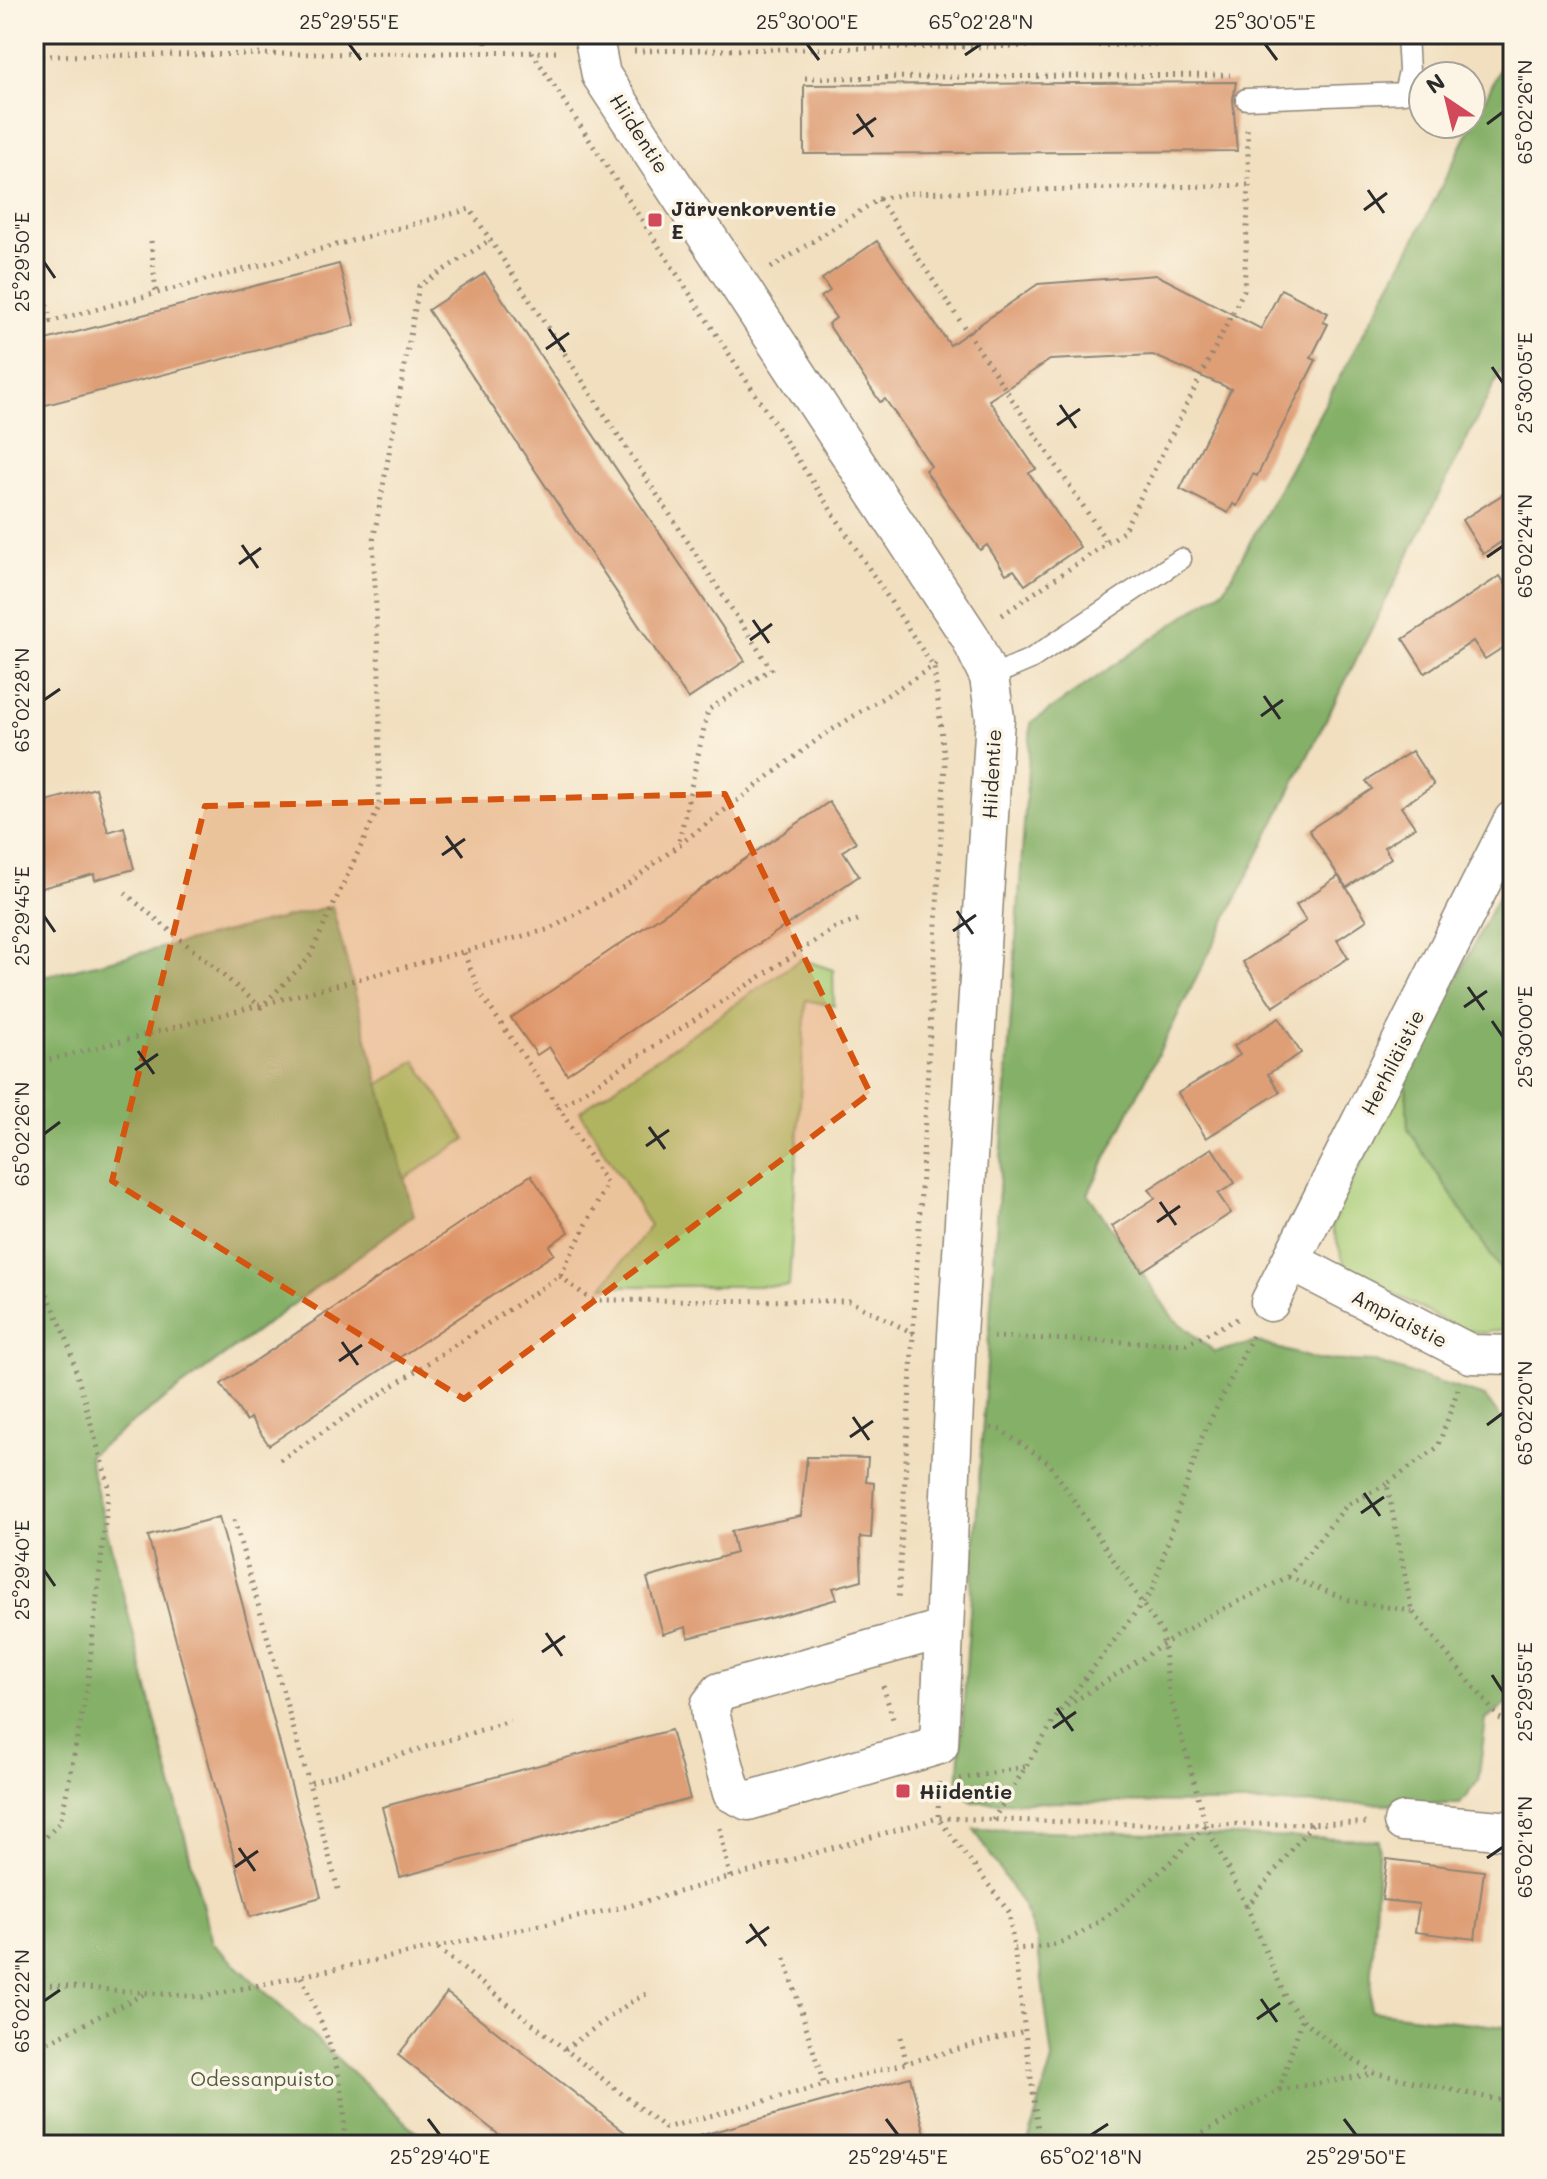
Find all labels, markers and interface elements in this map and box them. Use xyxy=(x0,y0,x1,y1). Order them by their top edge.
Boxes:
text: 25°29'55"E xyxy=(299,8,399,34)
text: 25°30'00"E xyxy=(756,8,858,34)
text: 65°02'28"N xyxy=(929,8,1033,34)
text: 25°30'05"E xyxy=(1214,8,1316,34)
north arrow xyxy=(1407,60,1487,140)
text: 65°02'26"N xyxy=(1511,60,1537,164)
text: N xyxy=(1420,67,1450,100)
street label: Hiidentie xyxy=(605,88,675,178)
place label: Järvenkorventie E xyxy=(671,195,836,244)
marker: Järvenkorventie E xyxy=(646,211,664,229)
text: 25°29'50"E xyxy=(8,212,34,312)
text: 25°30'05"E xyxy=(1511,332,1537,434)
text: 65°02'24"N xyxy=(1511,494,1537,598)
text: 65°02'28"N xyxy=(8,648,34,752)
street label: Hiidentie xyxy=(976,728,1006,820)
text: 25°29'45"E xyxy=(8,866,34,966)
text: 25°30'00"E xyxy=(1511,986,1537,1088)
street label: Herhiläistie xyxy=(1354,1005,1430,1119)
text: 65°02'26"N xyxy=(8,1082,34,1186)
street label: Ampiaistie xyxy=(1348,1283,1452,1353)
text: 65°02'20"N xyxy=(1511,1361,1537,1465)
text: 25°29'40"E xyxy=(8,1520,34,1620)
text: 25°29'55"E xyxy=(1511,1642,1537,1742)
place label: Hiidentie xyxy=(919,1778,1012,1804)
marker: Hiidentie xyxy=(894,1782,912,1800)
text: 65°02'18"N xyxy=(1511,1796,1537,1898)
text: 65°02'22"N xyxy=(8,1949,34,2053)
park label: Odessanpuisto xyxy=(190,2065,334,2091)
text: 25°29'40"E xyxy=(390,2143,490,2169)
text: 25°29'45"E xyxy=(848,2143,948,2169)
text: 65°02'18"N xyxy=(1040,2143,1142,2169)
text: 25°29'50"E xyxy=(1306,2143,1406,2169)

